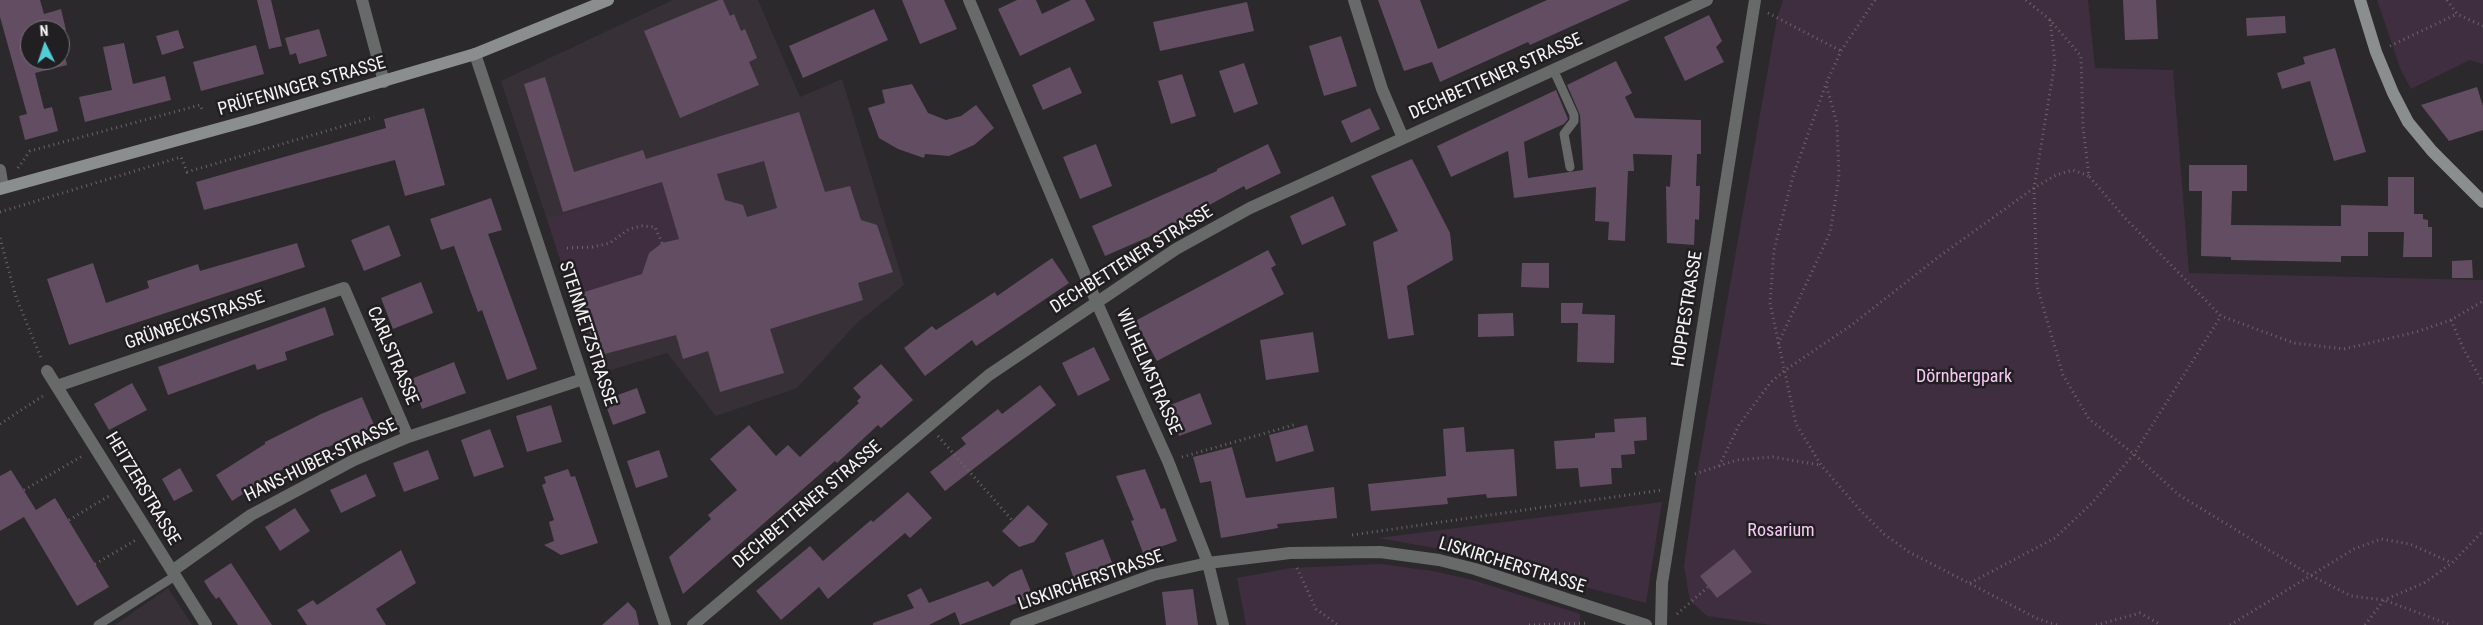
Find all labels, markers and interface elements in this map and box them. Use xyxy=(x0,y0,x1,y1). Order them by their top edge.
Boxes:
north arrow xyxy=(20,20,70,70)
text: N xyxy=(39,23,49,39)
street label: DECHBETTENER STRASSE xyxy=(1406,29,1586,125)
street label: PRÜFENINGER STRASSE xyxy=(216,53,388,121)
street label: DECHBETTENER STRASSE xyxy=(1047,201,1217,319)
street label: HOPPESTRASSE xyxy=(1668,249,1708,369)
street label: STEINMETZSTRASSE xyxy=(553,259,621,409)
street label: GRÜNBECKSTRASSE xyxy=(122,287,268,355)
street label: CARLSTRASSE xyxy=(362,303,422,409)
street label: WILHELMSTRASSE xyxy=(1111,306,1185,438)
park label: Dörnbergpark xyxy=(1916,366,2012,388)
street label: HANS-HUBER-STRASSE xyxy=(241,415,401,507)
street label: HEITZERSTRASSE xyxy=(100,429,184,549)
street label: DECHBETTENER STRASSE xyxy=(729,436,887,574)
park label: Rosarium xyxy=(1747,520,1815,542)
street label: LISKIRCHERSTRASSE xyxy=(1436,533,1588,599)
street label: LISKIRCHERSTRASSE xyxy=(1015,546,1167,616)

